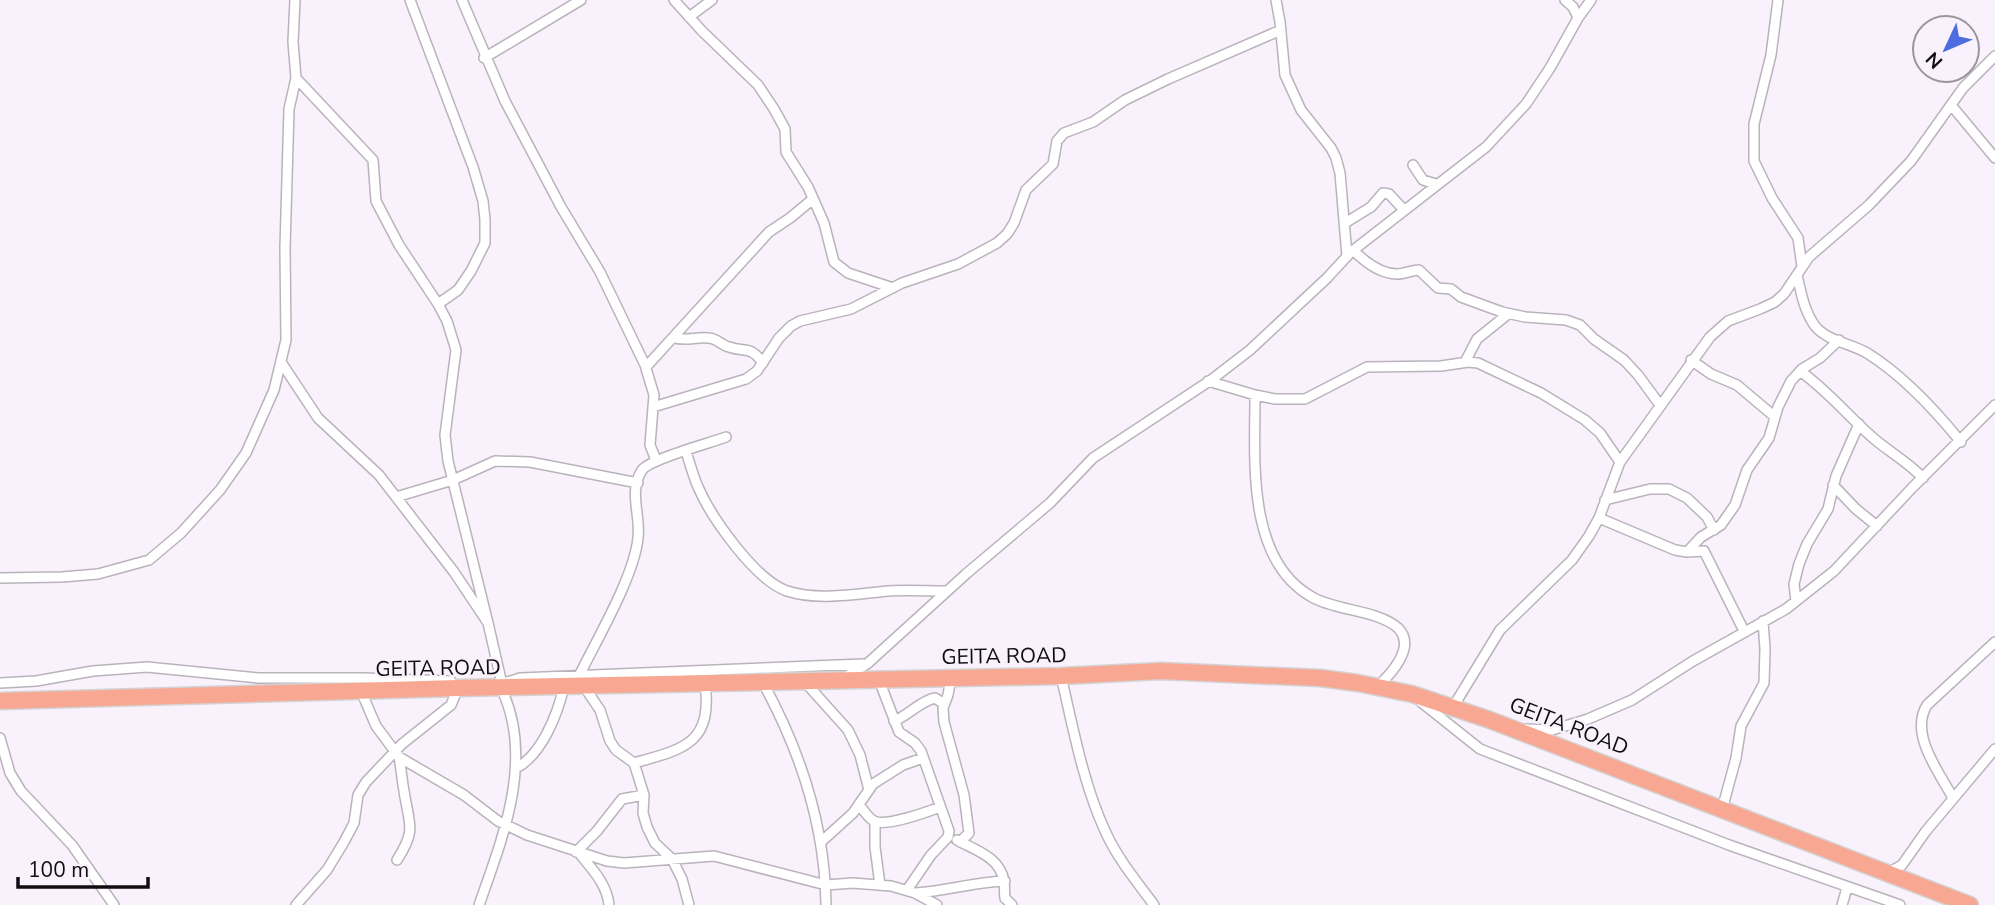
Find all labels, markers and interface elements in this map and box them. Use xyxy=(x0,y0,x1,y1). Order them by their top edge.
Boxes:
north arrow xyxy=(1911,14,1981,84)
text: N xyxy=(1920,46,1949,74)
street label: GEITA ROAD xyxy=(941,641,1067,671)
street label: GEITA ROAD xyxy=(375,653,501,683)
street label: GEITA ROAD xyxy=(1505,690,1633,762)
scale bar xyxy=(18,846,147,890)
text: 100 m xyxy=(28,856,89,884)

